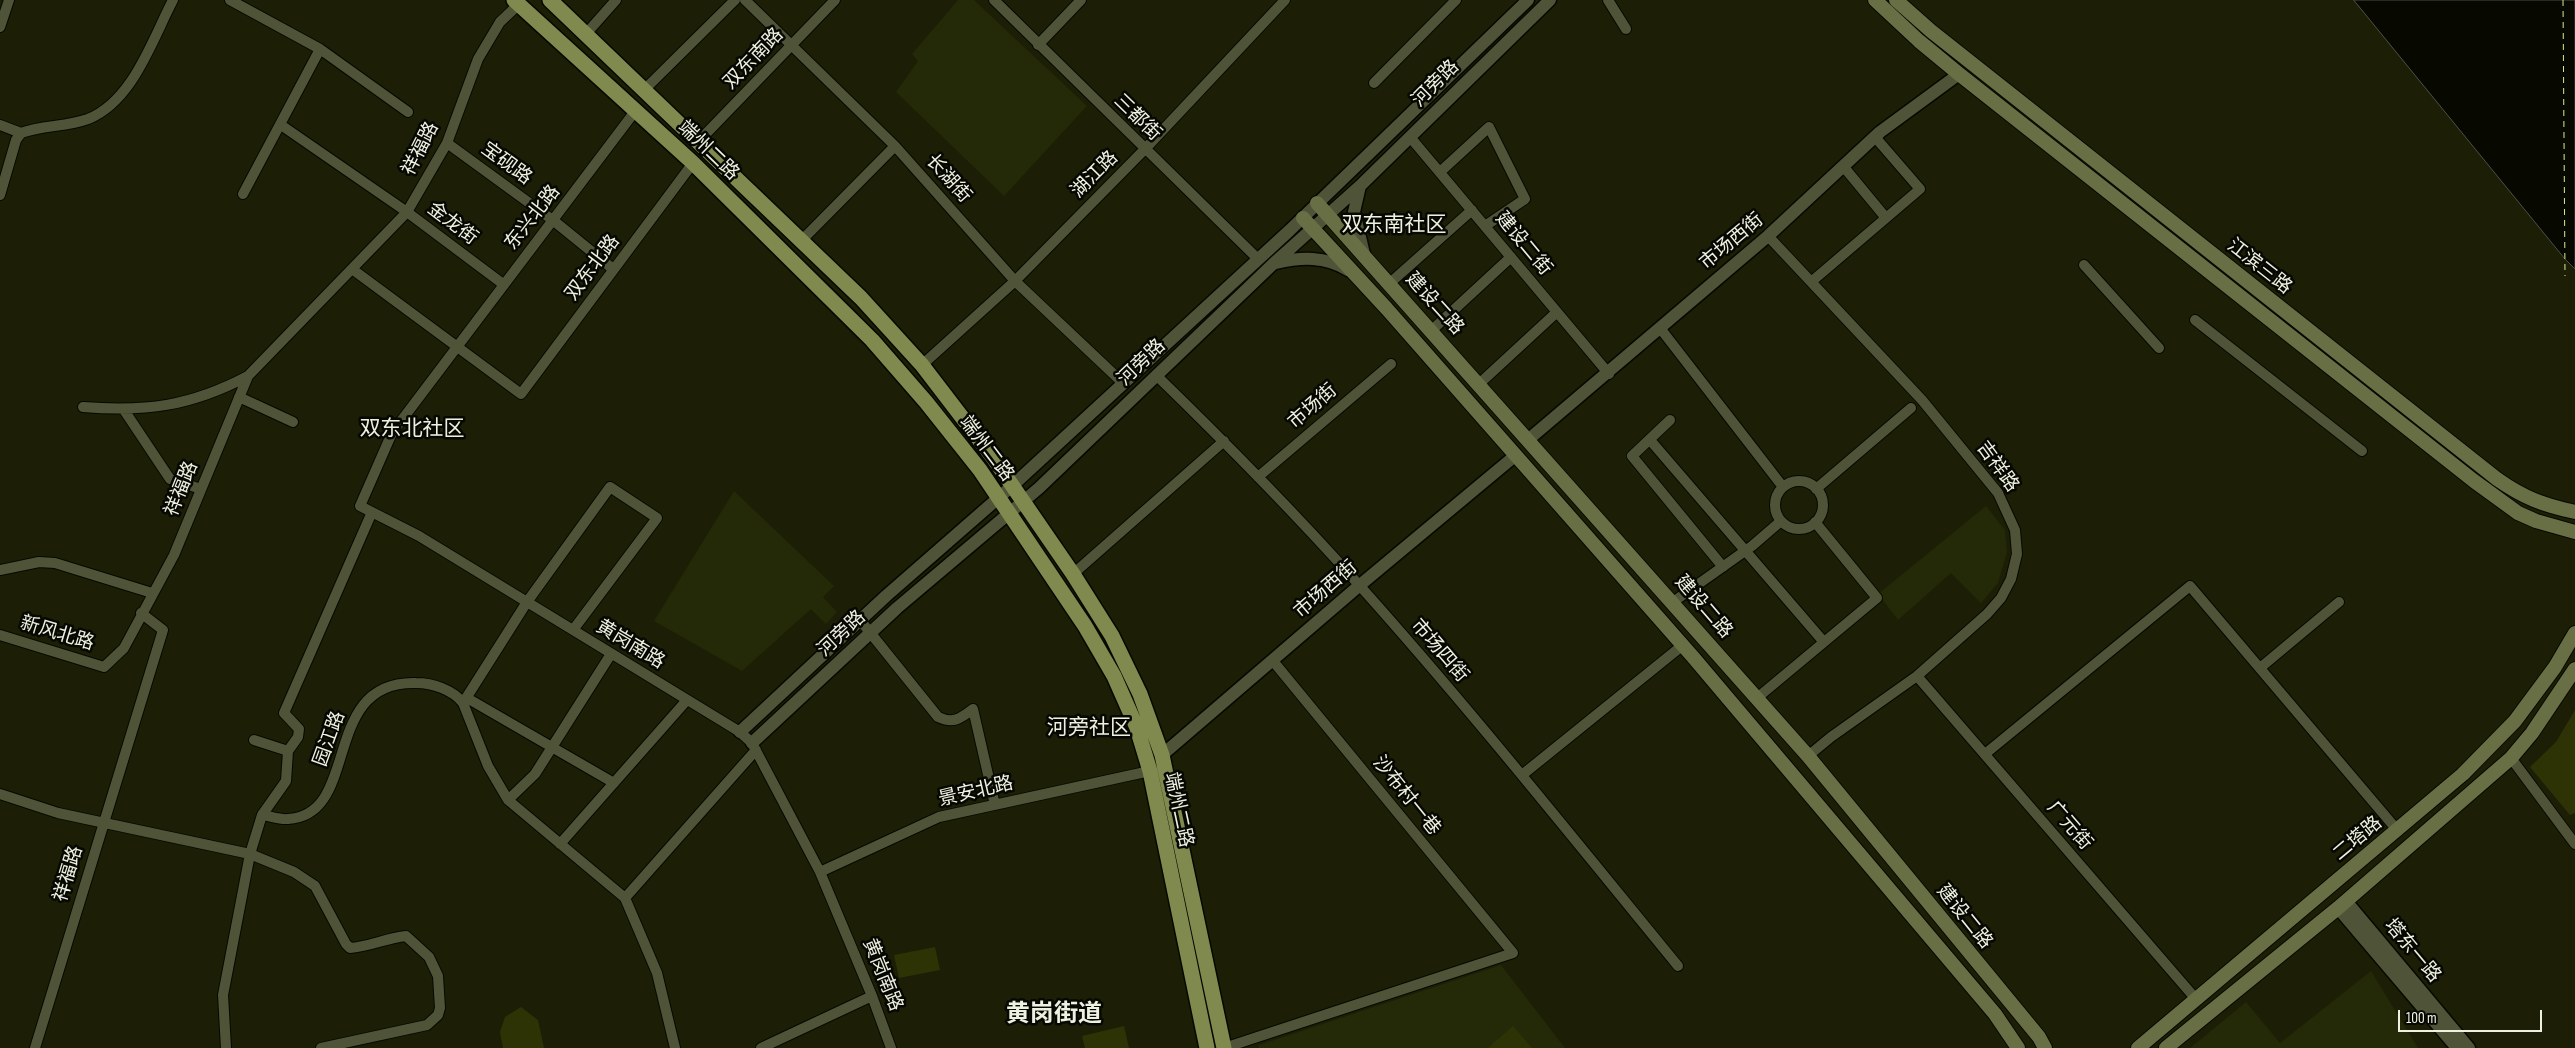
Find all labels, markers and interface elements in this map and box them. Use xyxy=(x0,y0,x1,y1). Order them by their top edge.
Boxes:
street label: 双东南路 xyxy=(719,24,789,94)
street label: 河旁路 xyxy=(1408,56,1464,112)
street label: 三都街 xyxy=(1109,90,1165,146)
street label: 端州二路 xyxy=(673,116,743,186)
street label: 祥福路 xyxy=(398,118,444,180)
street label: 宝砚路 xyxy=(476,138,536,190)
street label: 湖江路 xyxy=(1067,147,1123,203)
street label: 长湖街 xyxy=(920,150,976,208)
street label: 东兴北路 xyxy=(501,181,565,255)
street label: 金龙街 xyxy=(422,198,482,250)
street label: 建设二街 xyxy=(1490,208,1556,280)
street label: 市场西街 xyxy=(1696,209,1768,275)
district label: 双东南社区 xyxy=(1342,213,1446,239)
street label: 双东北路 xyxy=(561,231,625,305)
street label: 江滨三路 xyxy=(2222,235,2296,299)
street label: 建设二路 xyxy=(1400,268,1468,340)
street label: 河旁路 xyxy=(1114,335,1170,391)
street label: 市场街 xyxy=(1284,380,1342,434)
street label: 端州二路 xyxy=(954,412,1018,486)
district label: 双东北社区 xyxy=(360,417,464,443)
street label: 吉祥路 xyxy=(1971,437,2023,497)
street label: 祥福路 xyxy=(161,458,203,520)
street label: 市场西街 xyxy=(1290,556,1362,624)
street label: 建设二路 xyxy=(1669,571,1737,643)
street label: 河旁路 xyxy=(813,606,871,662)
street label: 新风北路 xyxy=(17,612,97,656)
street label: 市场四街 xyxy=(1405,615,1473,687)
street label: 黄岗南路 xyxy=(592,616,668,674)
street label: 园江路 xyxy=(310,708,350,770)
district label: 河旁社区 xyxy=(1047,716,1131,742)
street label: 沙布村一巷 xyxy=(1367,752,1445,840)
street label: 端州二路 xyxy=(1159,770,1197,850)
street label: 景安北路 xyxy=(936,772,1016,812)
street label: 广元街 xyxy=(2042,797,2096,855)
street label: 二塔路 xyxy=(2329,812,2387,866)
street label: 祥福路 xyxy=(50,843,88,905)
street label: 建设二路 xyxy=(1931,880,1997,954)
street label: 塔东一路 xyxy=(2379,915,2445,987)
street label: 黄岗南路 xyxy=(857,935,907,1015)
scale bar xyxy=(2400,1000,2544,1032)
district label: 黄岗街道 xyxy=(1006,1001,1102,1029)
text: 100 m xyxy=(2406,1009,2437,1028)

